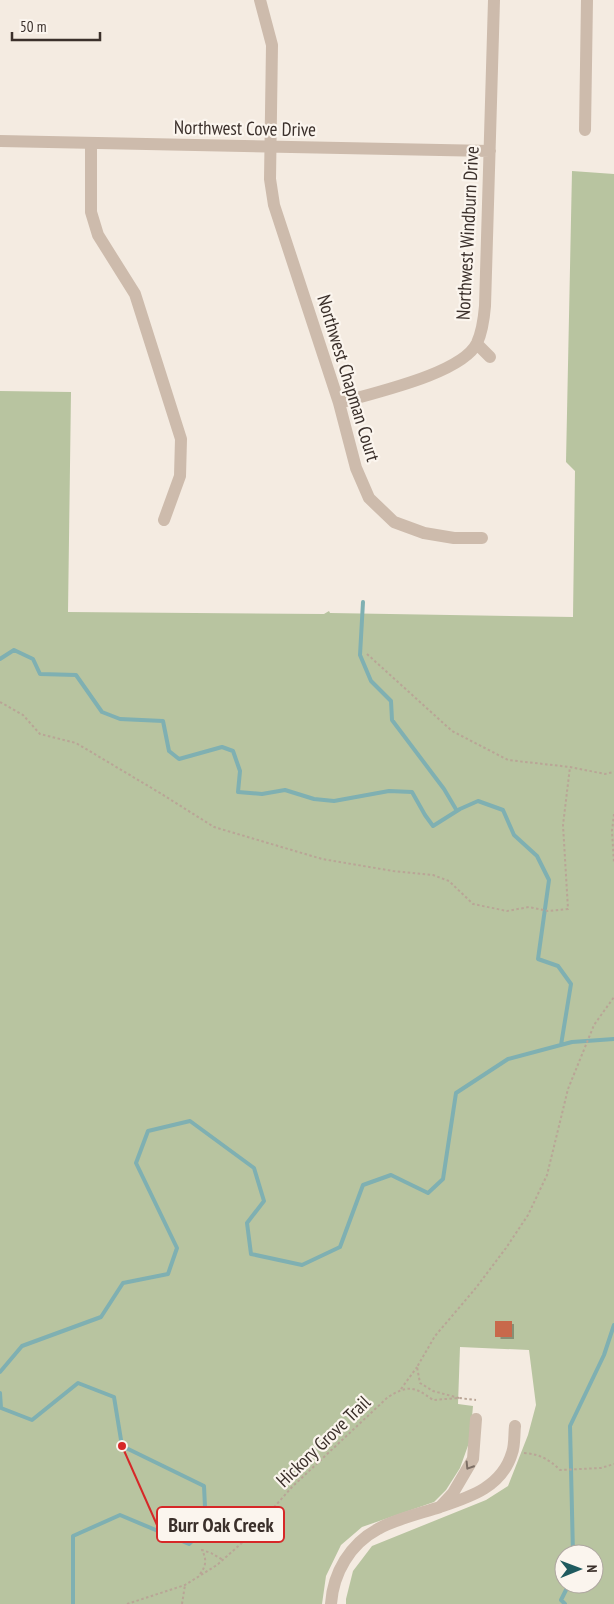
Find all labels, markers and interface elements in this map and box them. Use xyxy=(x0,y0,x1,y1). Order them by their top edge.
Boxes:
scale bar xyxy=(12,10,100,42)
text: 50 m xyxy=(20,17,46,36)
street label: Northwest Cove Drive xyxy=(174,115,316,141)
street label: Northwest Windburn Drive xyxy=(450,145,484,321)
street label: Northwest Chapman Court xyxy=(312,292,386,465)
street label: Hickory Grove Trail xyxy=(271,1390,376,1492)
one-way arrow xyxy=(465,1461,475,1470)
callout: Burr Oak Creek xyxy=(157,1507,284,1542)
text: Burr Oak Creek xyxy=(168,1512,274,1538)
north arrow xyxy=(554,1544,604,1594)
text: N xyxy=(583,1565,601,1573)

